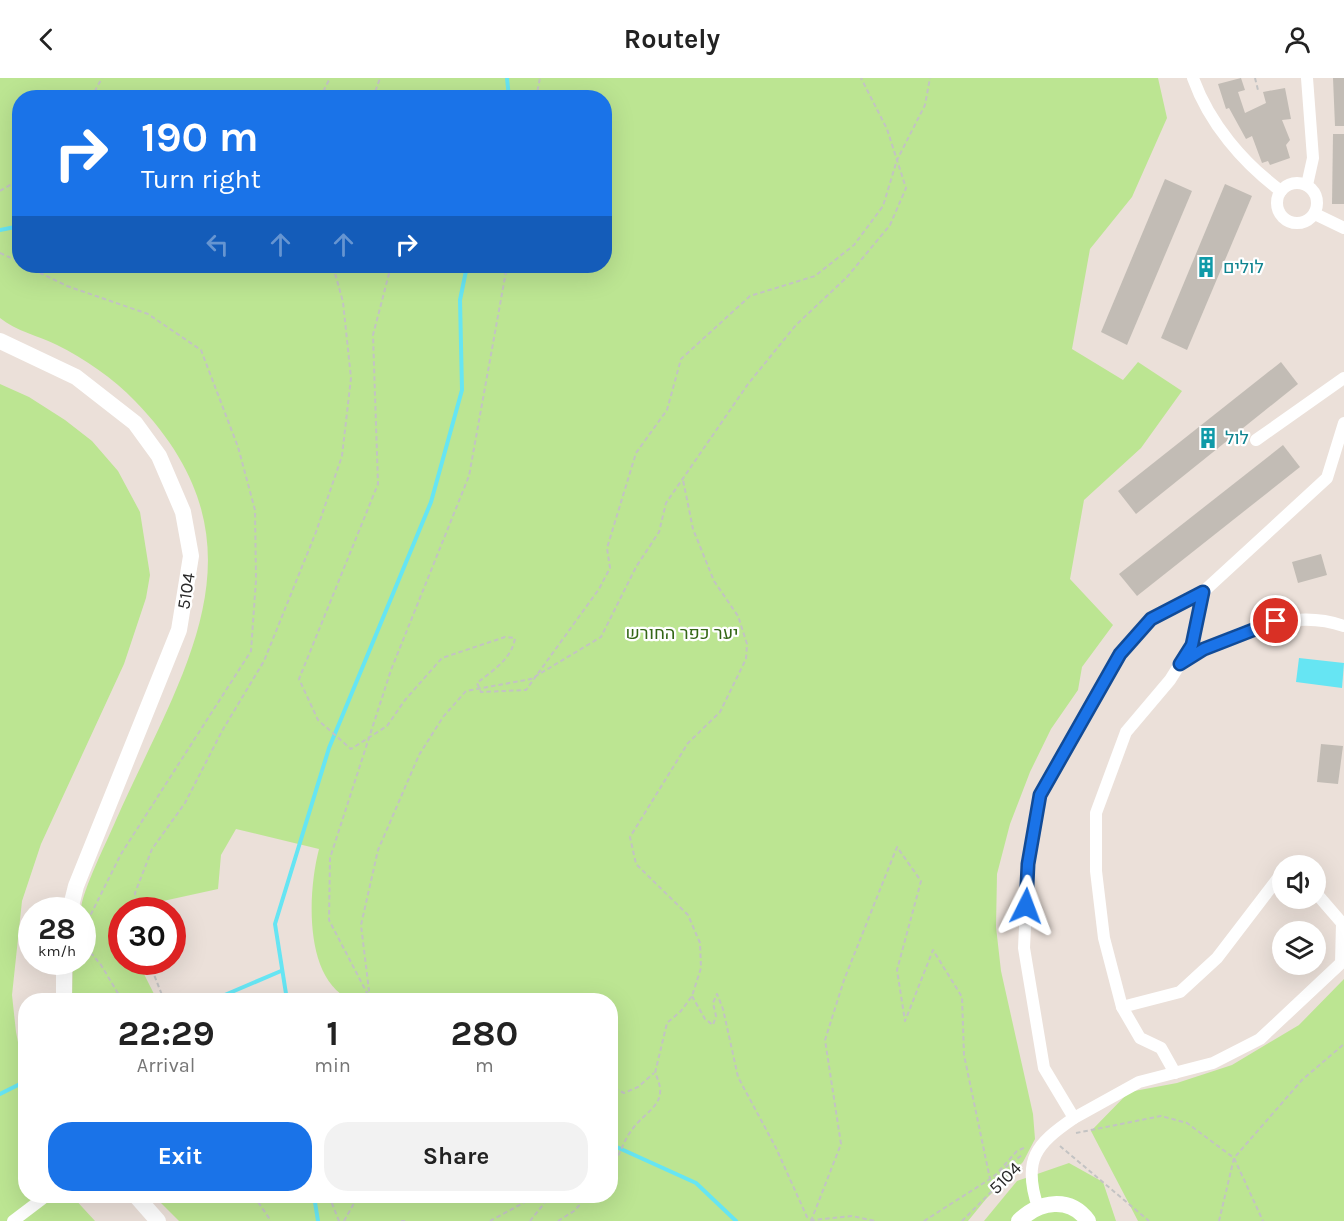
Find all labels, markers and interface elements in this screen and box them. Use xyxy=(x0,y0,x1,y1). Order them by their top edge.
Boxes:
icon: back xyxy=(30,23,63,56)
text: Routely xyxy=(624,23,720,55)
icon: person xyxy=(1281,23,1314,56)
text: 190 m xyxy=(141,112,259,162)
icon: right xyxy=(42,114,120,192)
text: Turn right xyxy=(141,163,261,195)
icon: left xyxy=(201,228,234,261)
icon: ahead xyxy=(264,228,297,261)
icon: ahead xyxy=(327,228,360,261)
icon: right xyxy=(390,228,423,261)
building icon: לולים xyxy=(1194,255,1218,279)
place label: לולים xyxy=(1223,256,1264,278)
building icon: לול xyxy=(1196,426,1220,450)
place label: לול xyxy=(1225,427,1249,449)
street label: 5104 xyxy=(172,571,200,611)
pin xyxy=(1250,595,1301,646)
icon: arrive xyxy=(1259,604,1292,637)
park label: יער כפר החורש xyxy=(626,622,738,644)
map controls xyxy=(1272,855,1326,975)
button: sound xyxy=(1272,855,1326,909)
position arrow xyxy=(994,874,1058,938)
speed limit sign: 30 xyxy=(108,897,186,975)
text: 28 xyxy=(38,911,76,947)
button: layers xyxy=(1272,921,1326,975)
text: km/h xyxy=(38,942,76,960)
text: 22:29 xyxy=(118,1012,215,1054)
text: 1 xyxy=(326,1012,339,1054)
text: 280 xyxy=(451,1012,518,1054)
text: Arrival xyxy=(137,1054,195,1077)
text: min xyxy=(314,1054,351,1077)
text: m xyxy=(475,1054,494,1077)
button: Exit xyxy=(48,1122,312,1191)
button: Share xyxy=(324,1122,588,1191)
street label: 5104 xyxy=(984,1157,1026,1199)

